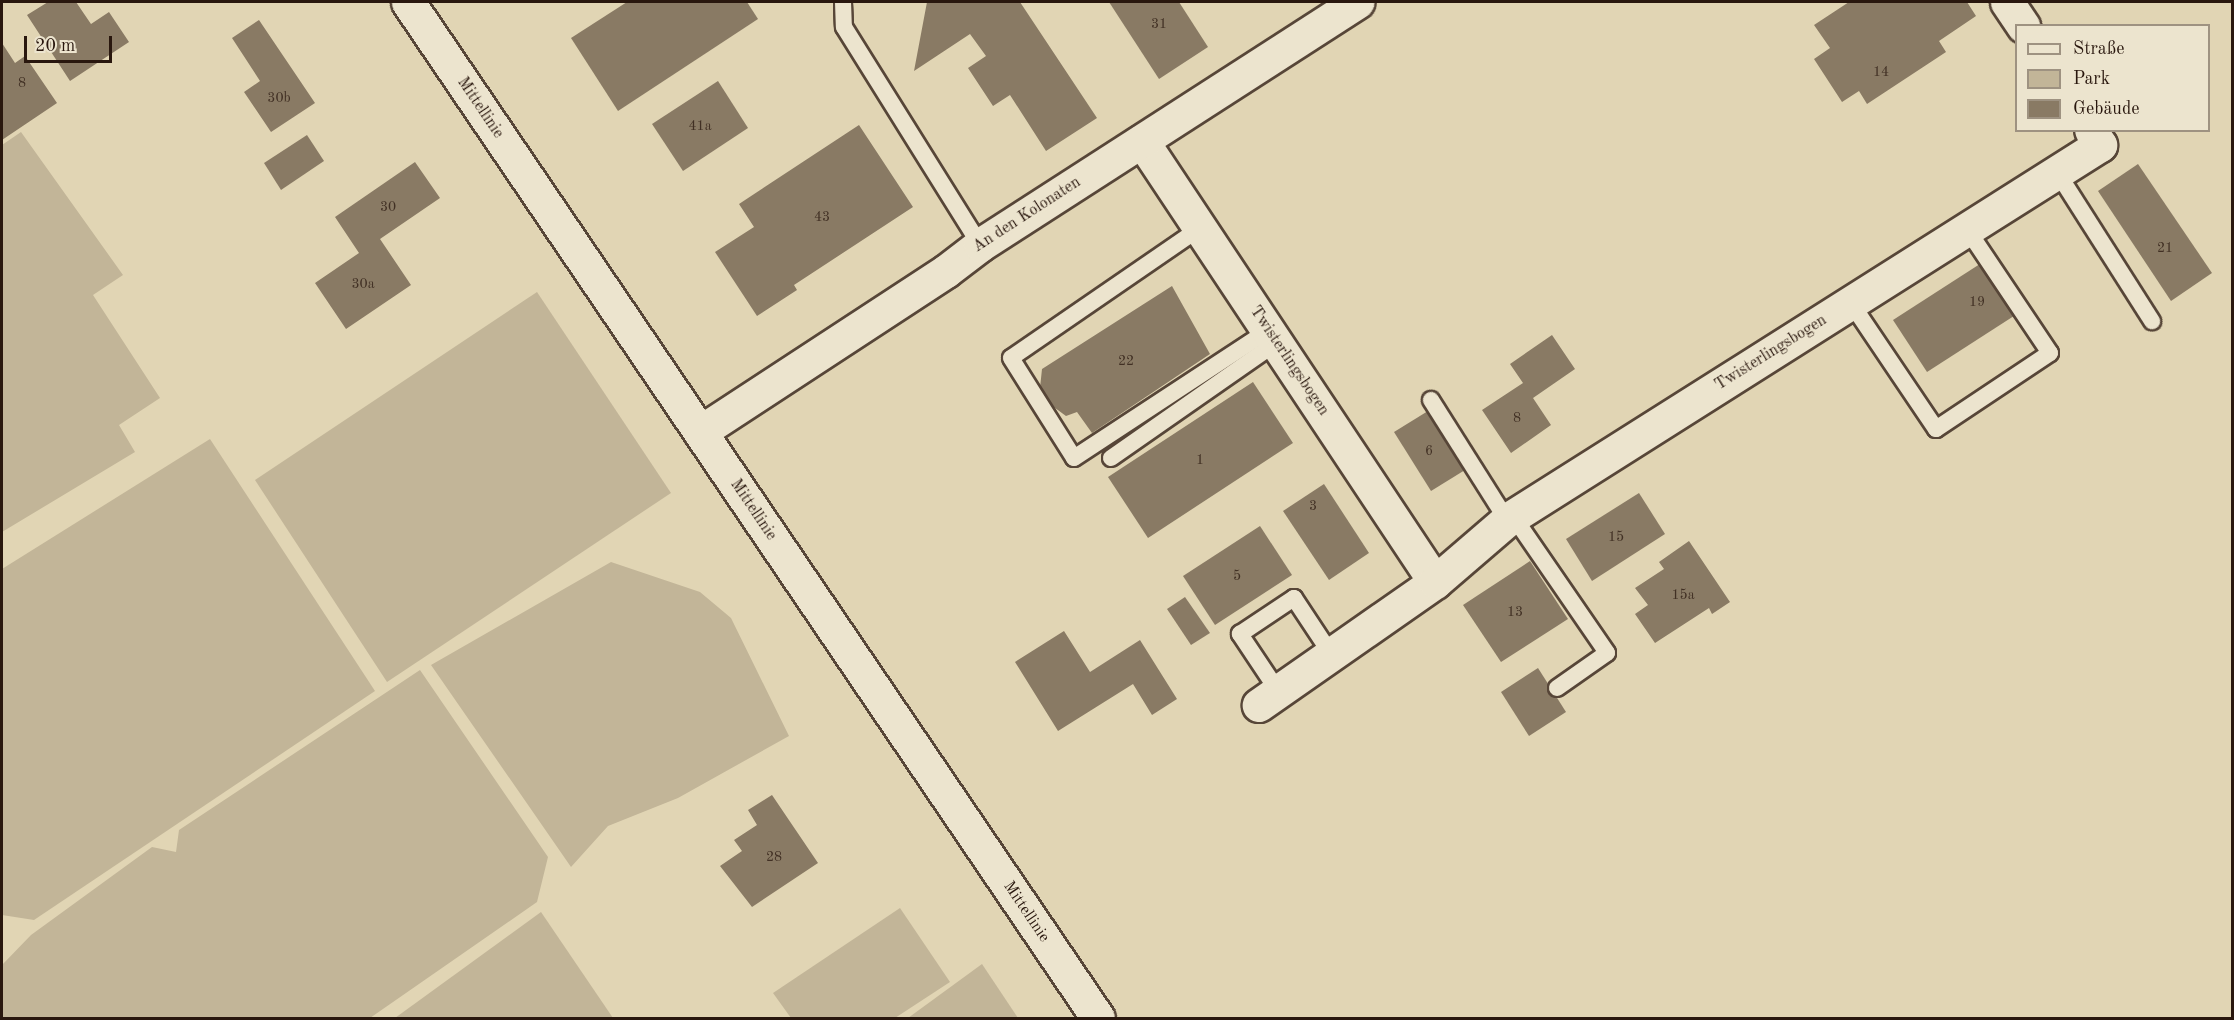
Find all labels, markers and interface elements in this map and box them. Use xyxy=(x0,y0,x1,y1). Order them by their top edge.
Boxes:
house number: 31 xyxy=(1151,16,1167,32)
scale bar xyxy=(27,24,116,62)
legend xyxy=(2015,24,2210,132)
text: 20 m xyxy=(35,37,75,55)
text: Straße xyxy=(2073,40,2124,58)
house number: 14 xyxy=(1873,64,1889,80)
text: Park xyxy=(2073,70,2110,88)
street label: Mittellinie xyxy=(453,74,507,142)
house number: 8 xyxy=(18,75,26,91)
house number: 30b xyxy=(267,90,291,106)
text: Gebäude xyxy=(2073,100,2140,118)
house number: 41a xyxy=(688,118,712,134)
street label: An den Kolonaten xyxy=(970,173,1084,257)
house number: 30 xyxy=(380,199,396,215)
house number: 43 xyxy=(814,209,830,225)
house number: 21 xyxy=(2157,240,2173,256)
house number: 30a xyxy=(351,276,375,292)
house number: 19 xyxy=(1969,294,1985,310)
street label: Twisterlingsbogen xyxy=(1245,302,1333,420)
street label: Twisterlingsbogen xyxy=(1712,311,1830,395)
house number: 22 xyxy=(1118,353,1134,369)
house number: 8 xyxy=(1513,410,1521,426)
house number: 6 xyxy=(1425,443,1433,459)
house number: 1 xyxy=(1196,452,1204,468)
street label: Mittellinie xyxy=(726,476,780,544)
house number: 3 xyxy=(1309,498,1317,514)
house number: 15 xyxy=(1608,529,1624,545)
house number: 5 xyxy=(1233,568,1241,584)
house number: 15a xyxy=(1671,587,1695,603)
house number: 13 xyxy=(1507,604,1523,620)
house number: 28 xyxy=(766,849,782,865)
street label: Mittellinie xyxy=(999,878,1053,946)

